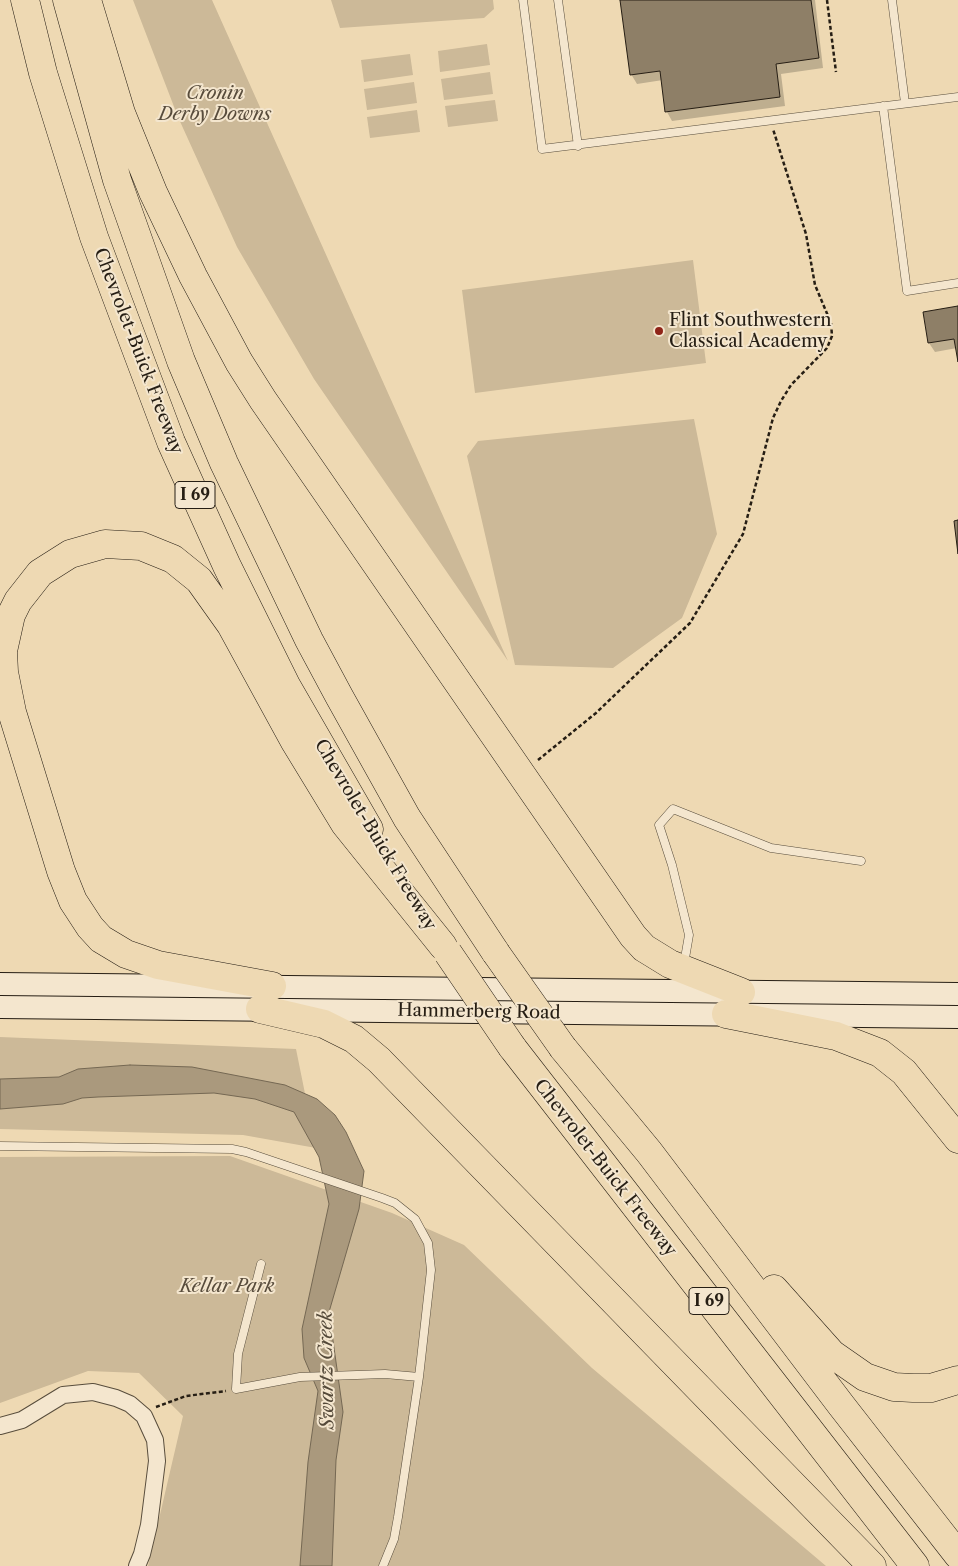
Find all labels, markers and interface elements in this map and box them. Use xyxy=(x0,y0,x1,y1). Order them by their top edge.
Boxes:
park label: Cronin Derby Downs xyxy=(159,83,271,126)
street label: Chevrolet-Buick Freeway xyxy=(89,245,187,457)
place label: Flint Southwestern Classical Academy xyxy=(669,310,831,352)
marker: Flint Southwestern Classical Academy xyxy=(653,325,665,337)
road number: I 69 xyxy=(175,482,215,508)
street label: Chevrolet-Buick Freeway xyxy=(309,736,441,934)
street label: Hammerberg Road xyxy=(397,1000,561,1024)
street label: Chevrolet-Buick Freeway xyxy=(529,1075,681,1261)
park label: Kellar Park xyxy=(180,1276,274,1298)
road number: I 69 xyxy=(689,1288,729,1314)
water label: Swartz Creek xyxy=(315,1311,339,1429)

